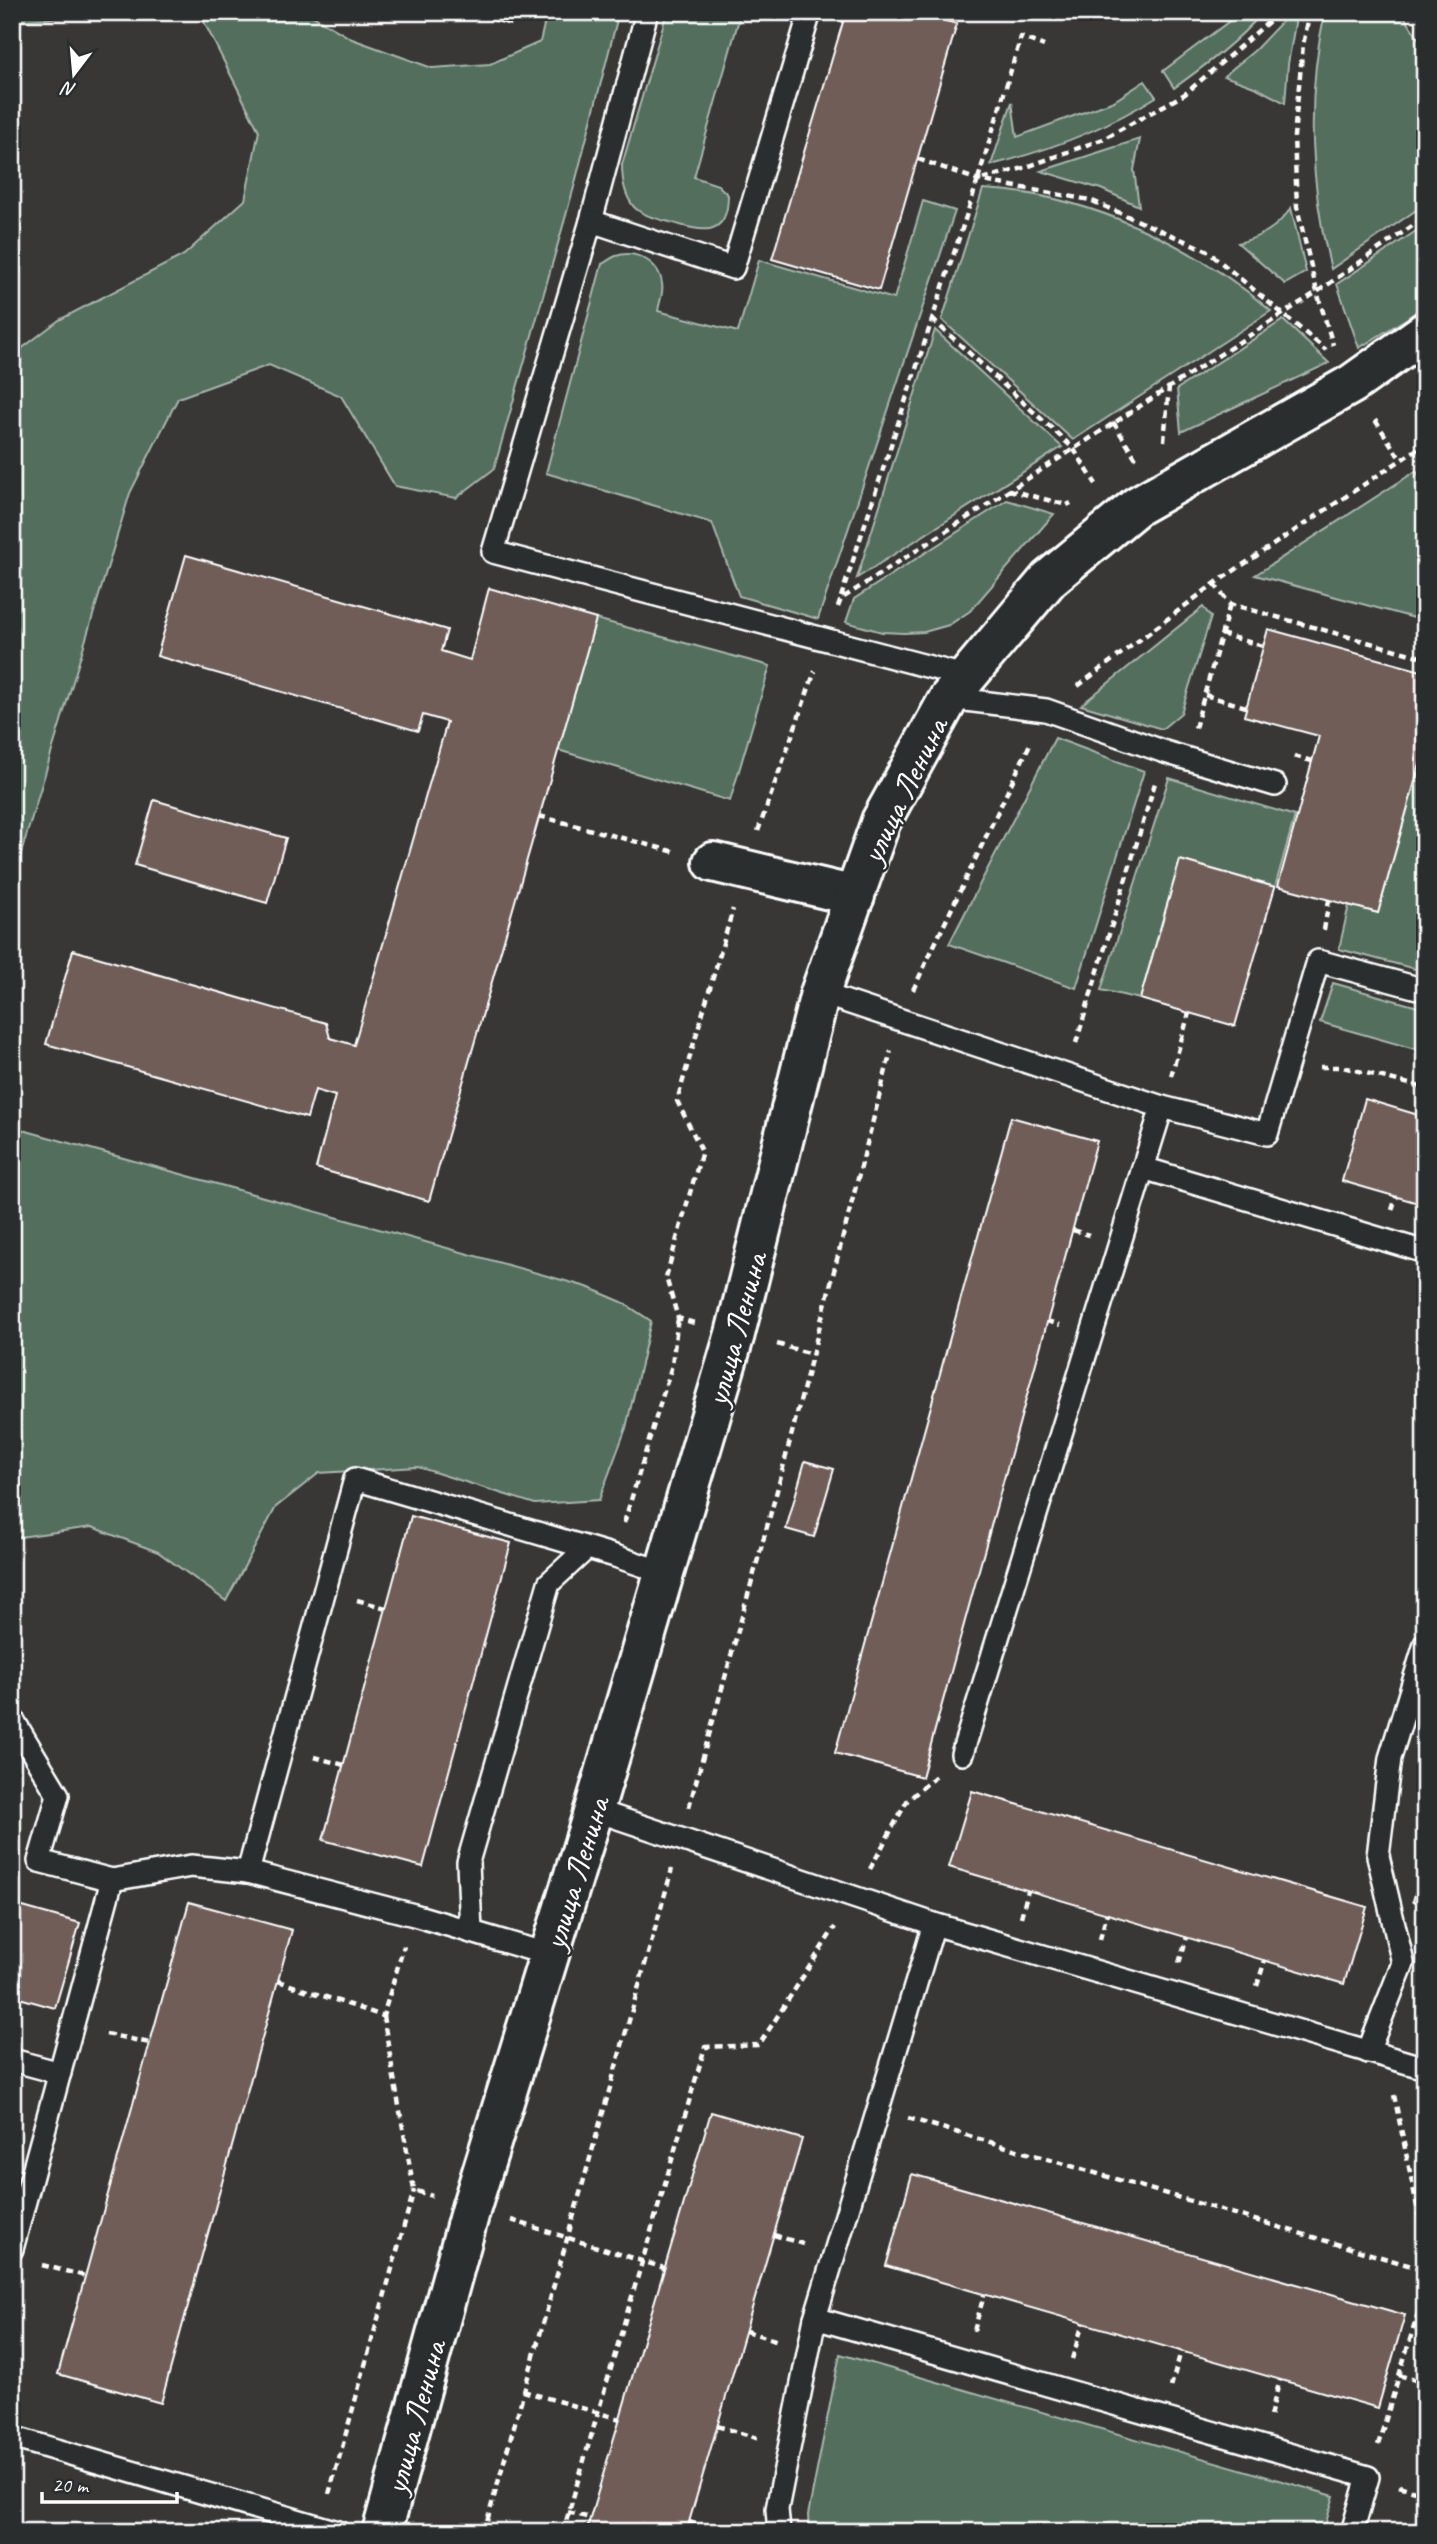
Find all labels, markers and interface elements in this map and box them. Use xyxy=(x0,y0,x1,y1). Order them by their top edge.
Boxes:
north arrow xyxy=(38,38,108,108)
text: N xyxy=(58,75,79,103)
street label: улица Ленина xyxy=(850,709,958,872)
street label: улица Ленина xyxy=(695,1246,777,1412)
street label: улица Ленина xyxy=(532,1790,620,1956)
street label: улица Ленина xyxy=(374,2334,456,2500)
scale bar xyxy=(42,2460,177,2504)
text: 20 m xyxy=(52,2472,90,2498)

